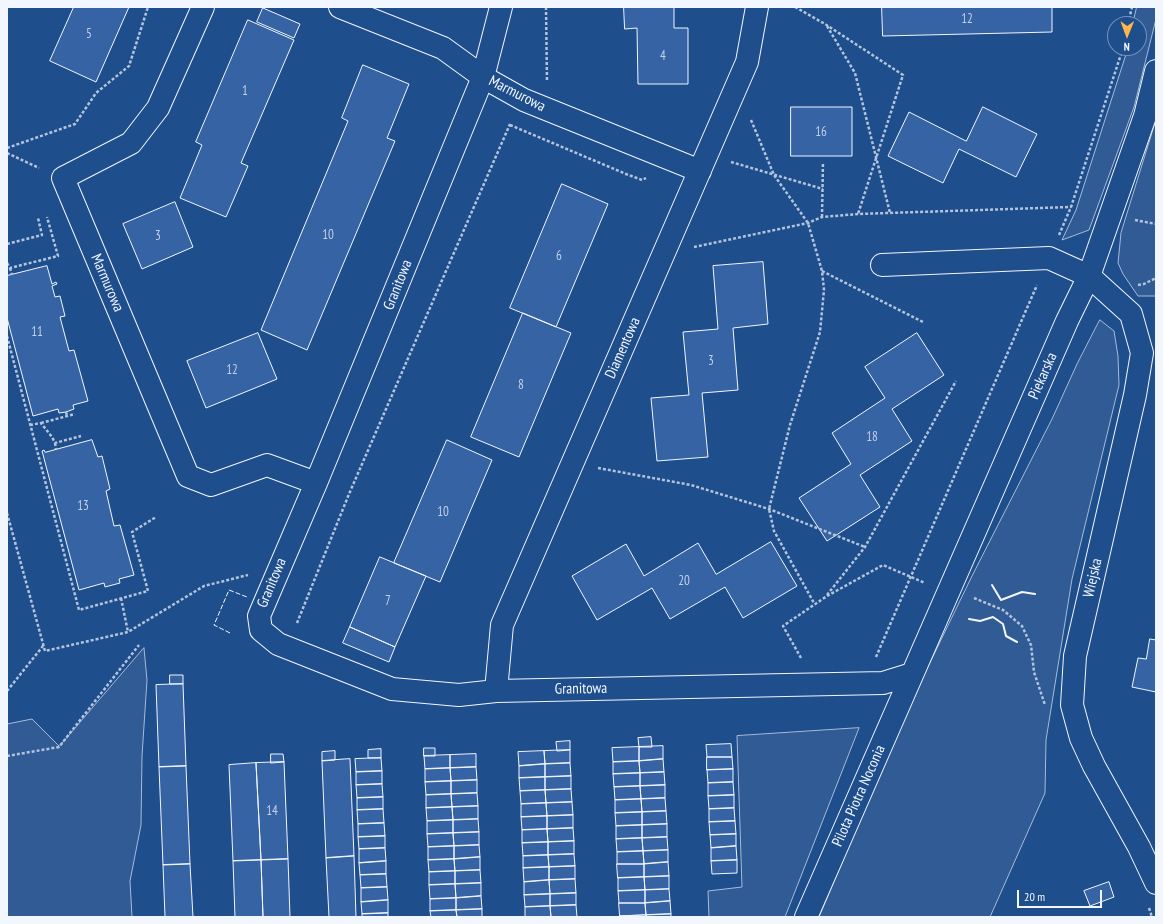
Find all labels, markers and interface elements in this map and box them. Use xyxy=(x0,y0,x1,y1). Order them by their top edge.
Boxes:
house number: 12 xyxy=(961,11,973,27)
north arrow xyxy=(1107,16,1147,56)
house number: 5 xyxy=(86,26,92,42)
text: N xyxy=(1124,40,1130,54)
house number: 4 xyxy=(660,48,666,64)
street label: Marmurowa xyxy=(486,72,548,116)
house number: 1 xyxy=(242,83,248,99)
house number: 16 xyxy=(815,124,827,140)
house number: 10 xyxy=(322,227,334,243)
house number: 3 xyxy=(155,228,161,244)
house number: 6 xyxy=(556,248,562,264)
street label: Marmurowa xyxy=(87,251,127,315)
street label: Granitowa xyxy=(380,257,416,313)
street label: Diamentowa xyxy=(602,315,644,381)
house number: 11 xyxy=(31,324,43,340)
street label: Piekarska xyxy=(1025,350,1061,402)
house number: 3 xyxy=(708,353,714,369)
house number: 12 xyxy=(226,362,238,378)
house number: 8 xyxy=(518,377,524,393)
house number: 18 xyxy=(866,429,878,445)
house number: 13 xyxy=(77,498,89,514)
house number: 10 xyxy=(437,504,449,520)
street label: Granitowa xyxy=(253,555,291,611)
street label: Wiejska xyxy=(1080,557,1106,599)
house number: 20 xyxy=(678,573,690,589)
house number: 7 xyxy=(385,593,391,609)
street label: Granitowa xyxy=(555,680,607,698)
street label: Pilota Piotra Noconia xyxy=(829,742,889,850)
house number: 14 xyxy=(266,803,278,819)
scale bar xyxy=(1019,882,1104,908)
text: 20 m xyxy=(1024,889,1045,904)

